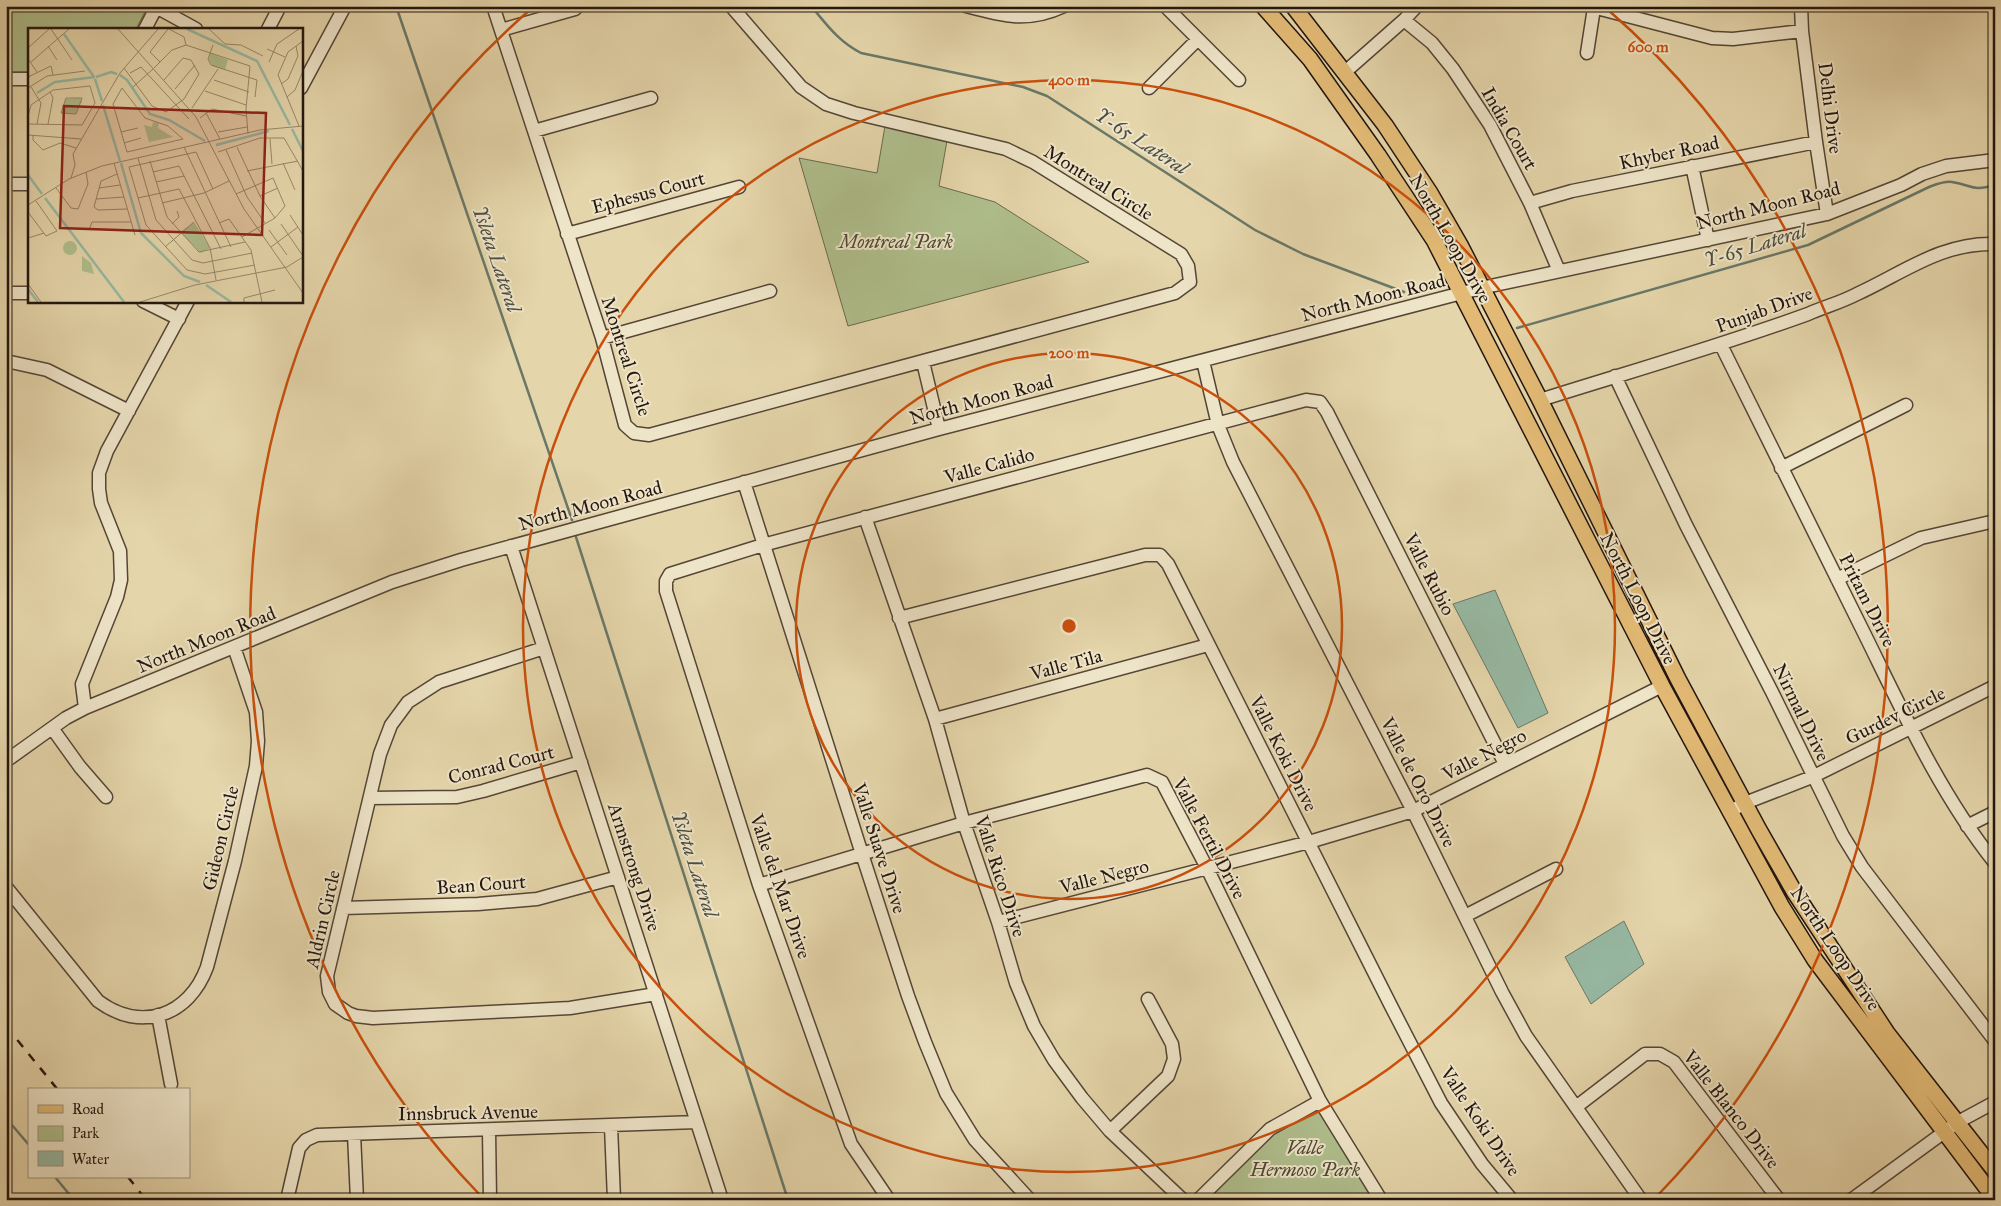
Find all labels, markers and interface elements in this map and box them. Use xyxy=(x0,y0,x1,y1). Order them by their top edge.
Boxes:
inset map xyxy=(28,28,302,302)
text: 600 m xyxy=(1628,38,1669,56)
street label: Delhi Drive xyxy=(1813,61,1848,155)
text: 400 m xyxy=(1048,71,1090,90)
street label: India Court xyxy=(1477,83,1543,174)
water label: Y-65 Lateral xyxy=(1091,102,1194,181)
street label: Khyber Road xyxy=(1617,131,1722,174)
street label: Montreal Circle xyxy=(1040,140,1158,225)
street label: Ephesus Court xyxy=(589,166,707,219)
street label: North Loop Drive xyxy=(1404,170,1497,307)
street label: North Moon Road xyxy=(1694,176,1843,234)
water label: Ysleta Lateral xyxy=(468,203,527,317)
water label: Y-65 Lateral xyxy=(1701,218,1810,272)
park label: Montreal Park xyxy=(837,230,953,253)
street label: North Moon Road xyxy=(1299,268,1448,326)
street label: Punjab Drive xyxy=(1713,281,1816,338)
street label: Montreal Circle xyxy=(596,293,657,419)
text: 200 m xyxy=(1049,344,1090,362)
street label: North Moon Road xyxy=(907,369,1056,430)
street label: Valle Calido xyxy=(941,442,1037,489)
street label: North Moon Road xyxy=(516,475,665,536)
street label: Valle Rubio xyxy=(1399,528,1460,619)
street label: North Loop Drive xyxy=(1595,528,1682,668)
street label: Pritam Drive xyxy=(1834,550,1901,651)
street label: North Moon Road xyxy=(133,601,279,678)
centre of rings xyxy=(1060,617,1078,635)
street label: Valle Tila xyxy=(1027,644,1105,685)
street label: Nirmal Drive xyxy=(1768,660,1835,765)
street label: Gurdev Circle xyxy=(1842,681,1949,749)
street label: Valle Koki Drive xyxy=(1244,691,1323,815)
street label: Valle de Oro Drive xyxy=(1375,713,1461,851)
street label: Valle Negro xyxy=(1437,723,1531,787)
street label: Conrad Court xyxy=(446,740,557,789)
street label: Valle Fertil Drive xyxy=(1167,773,1251,903)
street label: Valle Suave Drive xyxy=(847,779,911,916)
street label: Gideon Circle xyxy=(197,783,244,893)
street label: Armstrong Drive xyxy=(602,799,666,935)
water label: Ysleta Lateral xyxy=(667,808,724,922)
street label: Valle del Mar Drive xyxy=(745,810,816,962)
street label: Valle Rico Drive xyxy=(970,812,1031,940)
street label: Valle Negro xyxy=(1056,854,1152,900)
street label: Aldrin Circle xyxy=(300,868,345,972)
street label: Bean Court xyxy=(436,870,527,899)
street label: North Loop Drive xyxy=(1786,882,1886,1015)
street label: Valle Blanco Drive xyxy=(1678,1045,1785,1173)
street label: Valle Koki Drive xyxy=(1435,1061,1526,1180)
legend xyxy=(28,1088,190,1178)
text: Road xyxy=(72,1100,104,1118)
street label: Innsbruck Avenue xyxy=(398,1100,538,1125)
text: Park xyxy=(72,1124,99,1142)
park label: Valle Hermoso Park xyxy=(1249,1136,1361,1181)
text: Water xyxy=(72,1150,109,1168)

